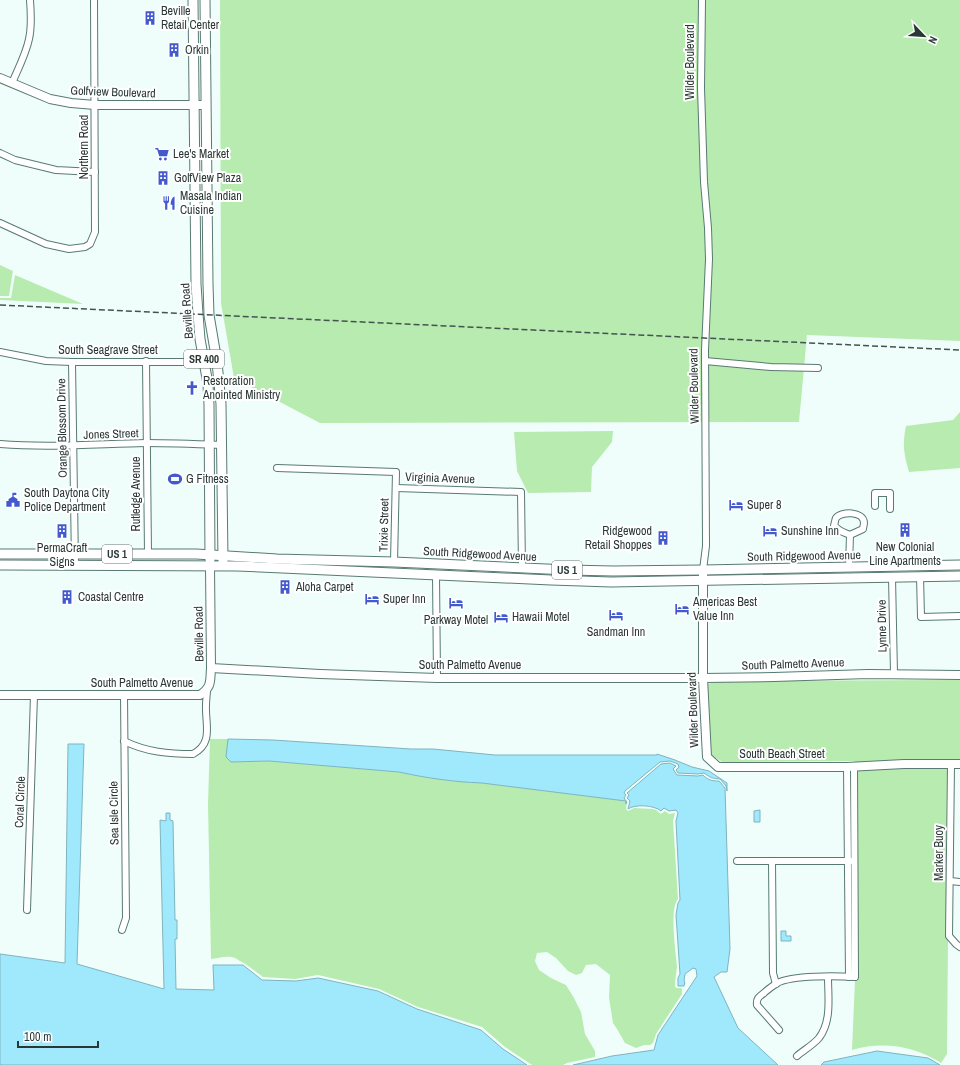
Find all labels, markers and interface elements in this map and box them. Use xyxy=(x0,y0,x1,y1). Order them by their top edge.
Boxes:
place label: Beville Retail Center xyxy=(161,3,220,33)
building icon: Beville Retail Center xyxy=(142,10,158,26)
north arrow xyxy=(904,16,944,56)
street label: Wilder Boulevard xyxy=(682,24,698,100)
text: N xyxy=(925,34,941,46)
building icon: Orkin xyxy=(166,42,182,58)
place label: Orkin xyxy=(185,42,209,58)
street label: Golfview Boulevard xyxy=(70,83,156,101)
street label: Northern Road xyxy=(76,115,92,179)
supermarket icon: Lee's Market xyxy=(154,146,170,162)
place label: Lee's Market xyxy=(173,146,229,162)
building icon: GolfView Plaza xyxy=(155,170,171,186)
place label: GolfView Plaza xyxy=(174,170,242,186)
place label: Masala Indian Cuisine xyxy=(180,188,242,218)
restaurant icon: Masala Indian Cuisine xyxy=(161,195,177,211)
street label: Beville Road xyxy=(177,283,197,339)
street label: South Seagrave Street xyxy=(58,342,158,358)
street label: Wilder Boulevard xyxy=(685,348,703,424)
road number: SR 400 xyxy=(184,350,224,368)
place label: Restoration Anointed Ministry xyxy=(202,373,280,403)
street label: Orange Blossom Drive xyxy=(53,378,71,478)
church icon: Restoration Anointed Ministry xyxy=(184,380,200,396)
street label: Jones Street xyxy=(83,425,139,443)
street label: Rutledge Avenue xyxy=(128,457,144,531)
street label: Virginia Avenue xyxy=(405,469,475,487)
sports icon: G Fitness xyxy=(167,471,183,487)
place label: G Fitness xyxy=(186,471,229,487)
place label: South Daytona City Police Department xyxy=(24,485,109,515)
public building icon: South Daytona City Police Department xyxy=(5,492,21,508)
hotel icon: Super 8 xyxy=(728,497,744,513)
place label: Super 8 xyxy=(747,497,781,513)
street label: Trixie Street xyxy=(376,498,392,552)
building icon: New Colonial Line Apartments xyxy=(897,522,913,538)
building icon: PermaCraft Signs xyxy=(54,523,70,539)
place label: Ridgewood Retail Shoppes xyxy=(585,523,652,553)
hotel icon: Sunshine Inn xyxy=(762,523,778,539)
place label: Sunshine Inn xyxy=(781,523,839,539)
building icon: Ridgewood Retail Shoppes xyxy=(655,530,671,546)
place label: New Colonial Line Apartments xyxy=(869,539,941,569)
place label: PermaCraft Signs xyxy=(37,540,87,570)
street label: South Ridgewood Avenue xyxy=(423,543,537,565)
road number: US 1 xyxy=(102,545,132,563)
street label: South Ridgewood Avenue xyxy=(747,547,861,565)
road number: US 1 xyxy=(552,561,582,579)
building icon: Aloha Carpet xyxy=(277,579,293,595)
place label: Aloha Carpet xyxy=(295,579,354,595)
building icon: Coastal Centre xyxy=(59,589,75,605)
place label: Coastal Centre xyxy=(78,589,144,605)
hotel icon: Super Inn xyxy=(364,591,380,607)
place label: Super Inn xyxy=(383,591,426,607)
place label: Americas Best Value Inn xyxy=(692,594,757,624)
hotel icon: Parkway Motel xyxy=(448,595,464,611)
street label: Lynne Drive xyxy=(874,600,890,652)
hotel icon: Americas Best Value Inn xyxy=(674,601,690,617)
street label: Beville Road xyxy=(191,606,207,662)
hotel icon: Sandman Inn xyxy=(608,607,624,623)
hotel icon: Hawaii Motel xyxy=(493,609,509,625)
place label: Hawaii Motel xyxy=(512,609,569,625)
place label: Parkway Motel xyxy=(424,612,488,628)
place label: Sandman Inn xyxy=(587,624,645,640)
street label: South Palmetto Avenue xyxy=(741,654,845,674)
street label: South Palmetto Avenue xyxy=(419,657,521,673)
street label: Wilder Boulevard xyxy=(684,672,702,748)
street label: South Palmetto Avenue xyxy=(91,675,193,691)
street label: South Beach Street xyxy=(739,746,825,762)
street label: Coral Circle xyxy=(11,776,29,828)
street label: Sea Isle Circle xyxy=(105,781,123,845)
street label: Marker Buoy xyxy=(931,825,947,881)
scale bar xyxy=(18,1023,98,1049)
text: 100 m xyxy=(24,1029,51,1045)

